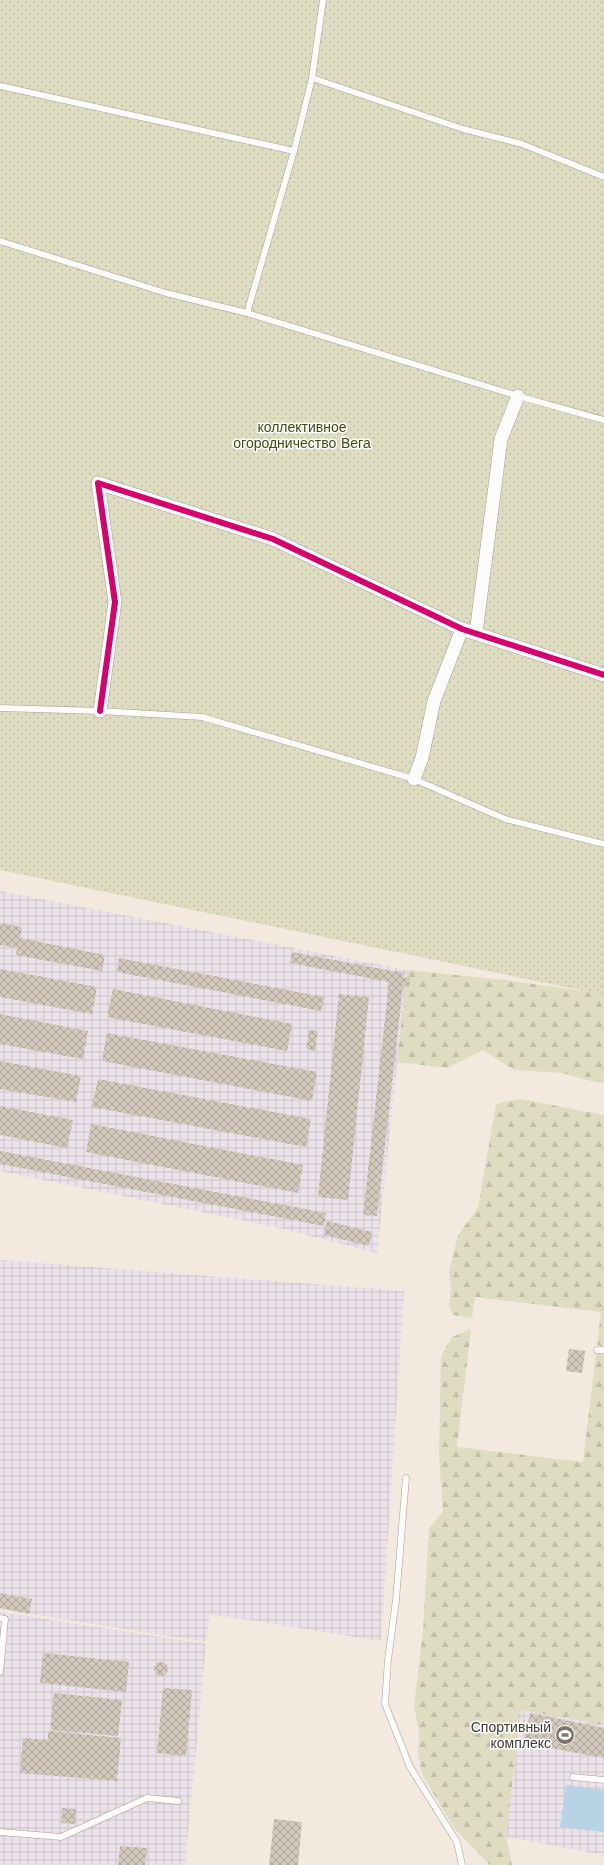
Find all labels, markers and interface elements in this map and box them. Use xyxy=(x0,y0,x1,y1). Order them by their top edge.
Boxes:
park label: коллективное огородничество Вега xyxy=(233,419,371,451)
place label: Спортивный комплекс xyxy=(471,1719,551,1751)
sports icon: Спортивный комплекс xyxy=(554,1724,576,1746)

